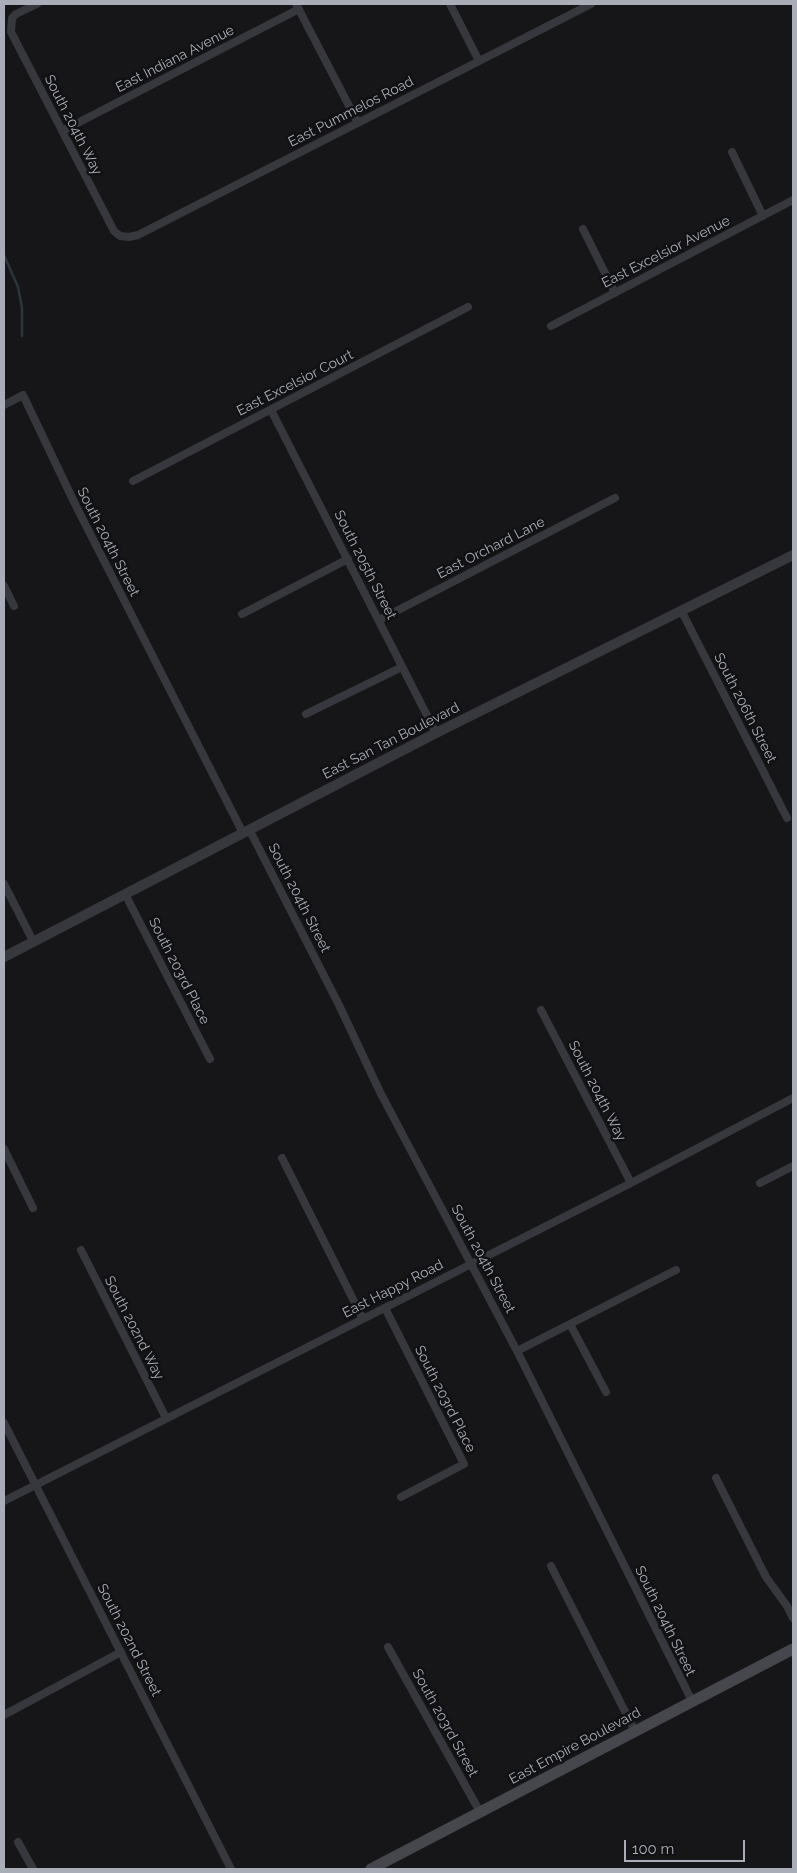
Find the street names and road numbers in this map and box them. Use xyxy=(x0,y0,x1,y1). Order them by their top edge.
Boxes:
street label: East Indiana Avenue xyxy=(113,22,237,96)
street label: South 204th Way xyxy=(40,72,106,178)
street label: East Pummelos Road xyxy=(286,73,416,151)
street label: East Excelsior Avenue xyxy=(599,212,733,292)
street label: East Excelsior Court xyxy=(234,346,356,420)
street label: South 204th Street xyxy=(73,485,143,599)
street label: South 205th Street xyxy=(330,508,400,622)
street label: East Orchard Lane xyxy=(434,514,548,582)
street label: South 206th Street xyxy=(710,650,780,766)
street label: East San Tan Boulevard xyxy=(320,699,462,783)
street label: South 204th Street xyxy=(264,841,334,955)
street label: South 203rd Place xyxy=(145,915,213,1027)
street label: South 204th Way xyxy=(564,1038,630,1144)
street label: South 204th Street xyxy=(447,1202,519,1316)
street label: East Happy Road xyxy=(340,1256,446,1322)
street label: South 202nd Way xyxy=(101,1273,167,1383)
street label: South 203rd Place xyxy=(411,1343,479,1455)
street label: South 204th Street xyxy=(631,1563,699,1679)
street label: South 202nd Street xyxy=(93,1581,165,1699)
street label: South 203rd Street xyxy=(408,1666,482,1780)
street label: East Empire Boulevard xyxy=(506,1704,644,1788)

